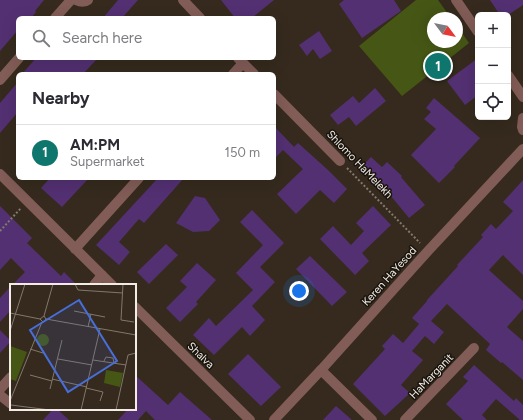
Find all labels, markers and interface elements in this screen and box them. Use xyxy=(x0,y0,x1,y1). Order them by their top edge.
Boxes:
north arrow xyxy=(427,12,463,48)
map controls xyxy=(475,12,511,120)
button: + xyxy=(475,12,511,48)
search box xyxy=(16,16,276,60)
icon: search xyxy=(30,27,52,49)
text: Search here xyxy=(62,29,142,47)
button: − xyxy=(475,48,511,84)
pin: 1 xyxy=(425,51,451,81)
button: locate xyxy=(475,84,511,120)
text: Nearby xyxy=(32,88,90,108)
street label: Shlomo HaMelekh xyxy=(324,128,395,201)
text: AM:PM xyxy=(70,136,120,154)
text: 1 xyxy=(42,145,48,160)
text: 150 m xyxy=(225,145,260,160)
text: Supermarket xyxy=(70,154,145,169)
street label: Keren HaYesod xyxy=(359,244,419,309)
your location xyxy=(289,281,309,301)
inset map xyxy=(10,284,136,410)
street label: Shalva xyxy=(185,340,217,371)
street label: HaMarganit xyxy=(407,351,456,402)

